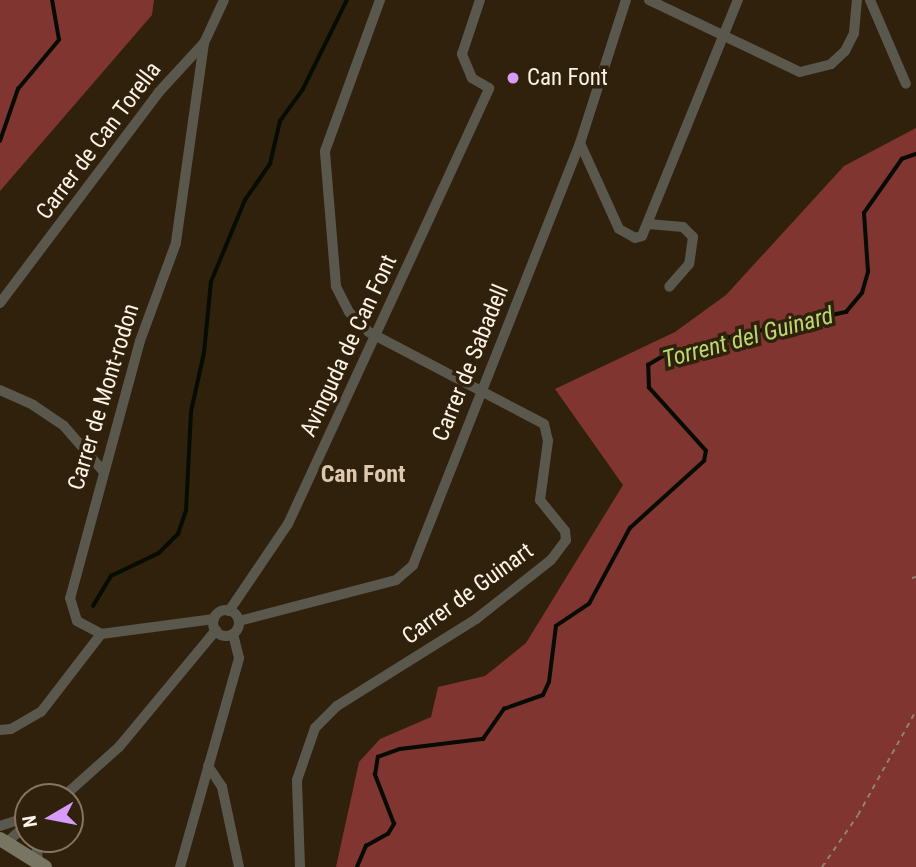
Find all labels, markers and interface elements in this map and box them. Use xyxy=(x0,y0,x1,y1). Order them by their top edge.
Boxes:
street label: Carrer de Can Torella xyxy=(31,57,167,225)
place label: Can Font xyxy=(527,64,608,92)
marker: Can Font xyxy=(505,70,521,86)
street label: Avinguda de Can Font xyxy=(295,251,403,441)
street label: Carrer de Sabadell xyxy=(427,281,515,445)
street label: Carrer de Mont-rodon xyxy=(63,300,145,494)
water label: Torrent del Guinard xyxy=(659,301,837,375)
district label: Can Font xyxy=(321,461,405,489)
street label: Carrer de Guinart xyxy=(397,537,539,651)
north arrow xyxy=(14,783,84,853)
text: N xyxy=(17,814,42,829)

